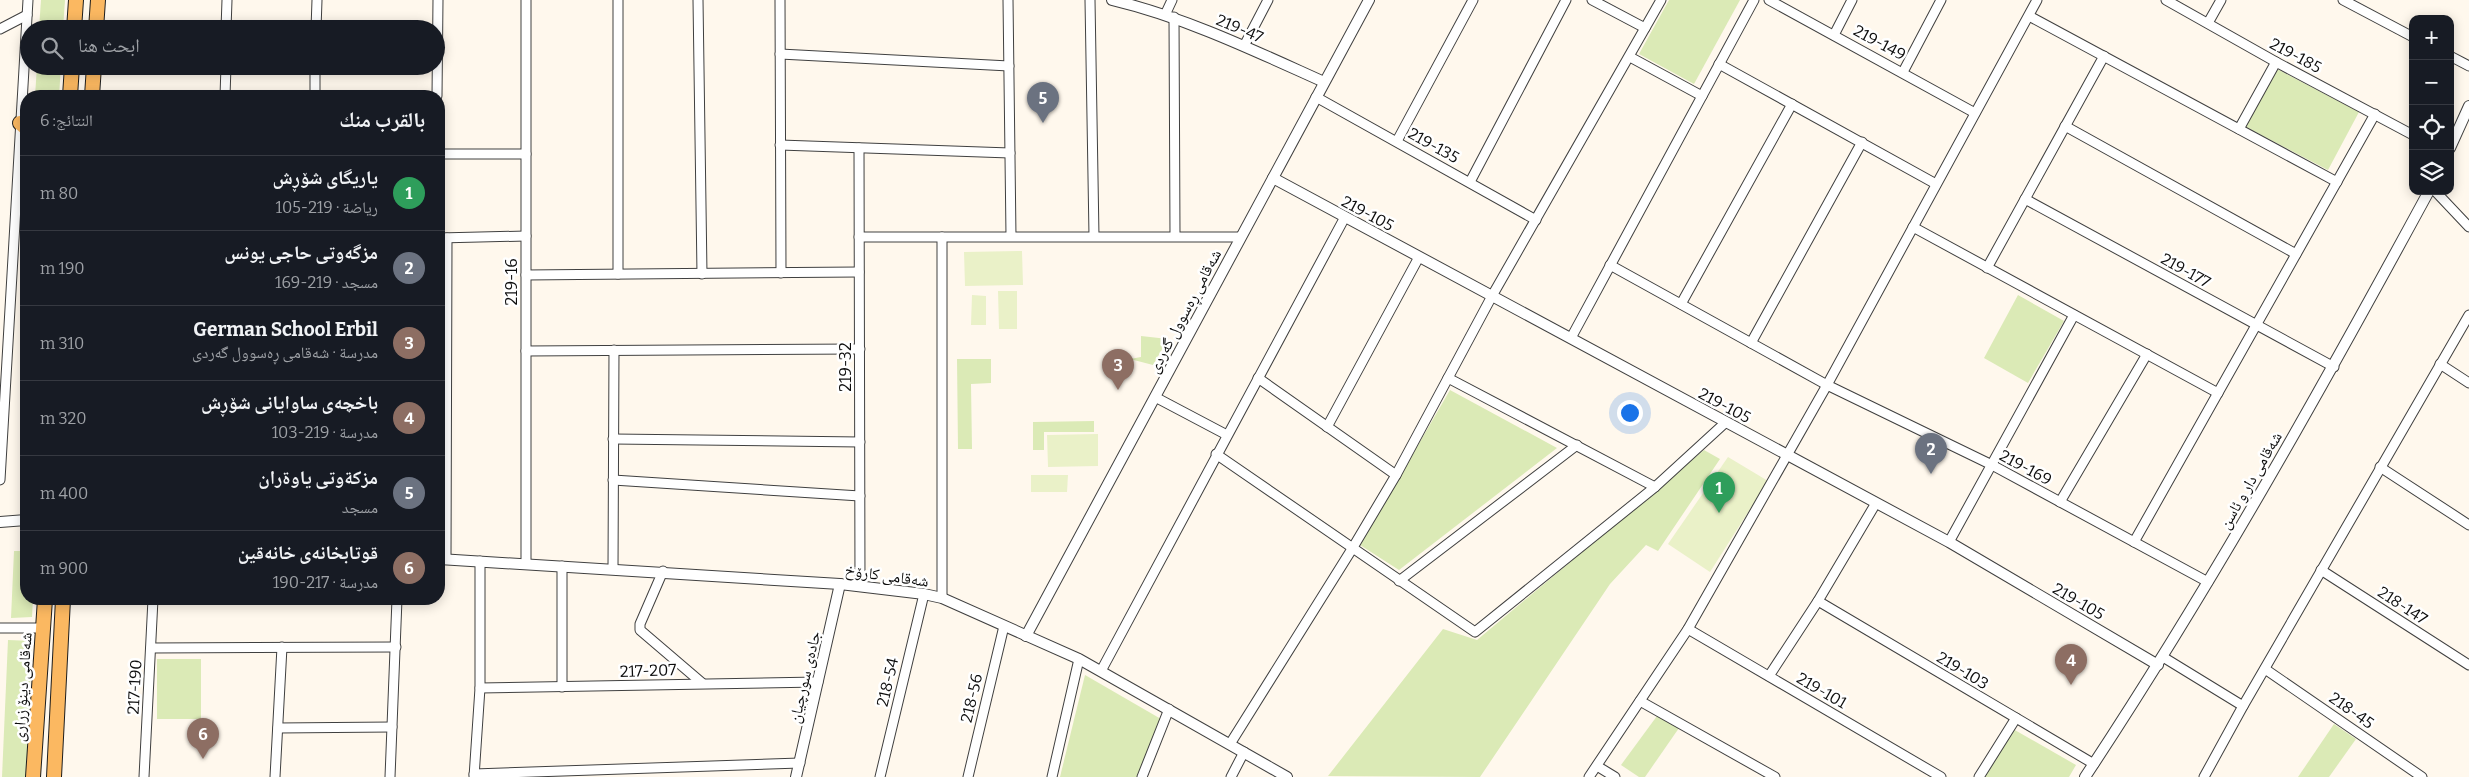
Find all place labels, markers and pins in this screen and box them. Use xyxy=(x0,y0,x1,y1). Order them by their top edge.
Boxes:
pin: 5 xyxy=(1027,82,1059,123)
pin: 3 xyxy=(1102,349,1134,390)
pin: 2 xyxy=(1915,433,1947,474)
pin: 1 xyxy=(1703,472,1735,513)
pin: 4 xyxy=(2055,644,2087,685)
pin: 6 xyxy=(187,718,219,759)

